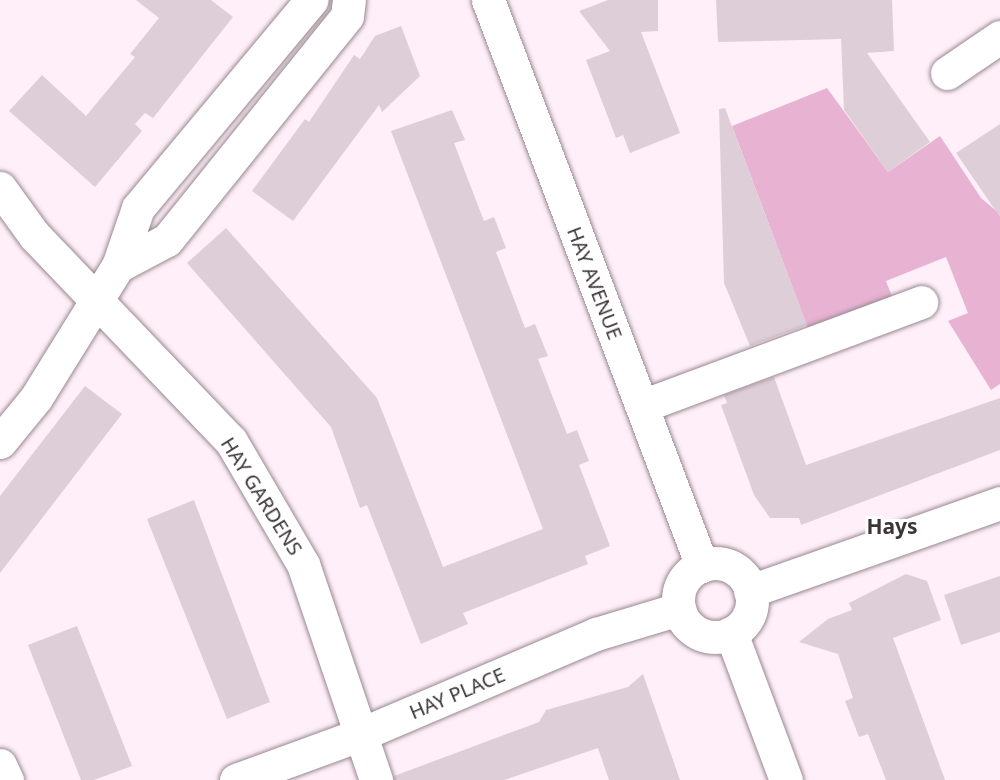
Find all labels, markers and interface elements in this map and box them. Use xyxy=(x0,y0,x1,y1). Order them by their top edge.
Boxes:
street label: HAY AVENUE xyxy=(562,223,628,343)
street label: HAY GARDENS xyxy=(216,433,308,559)
district label: Hays xyxy=(866,513,918,539)
street label: HAY PLACE xyxy=(406,662,508,724)

